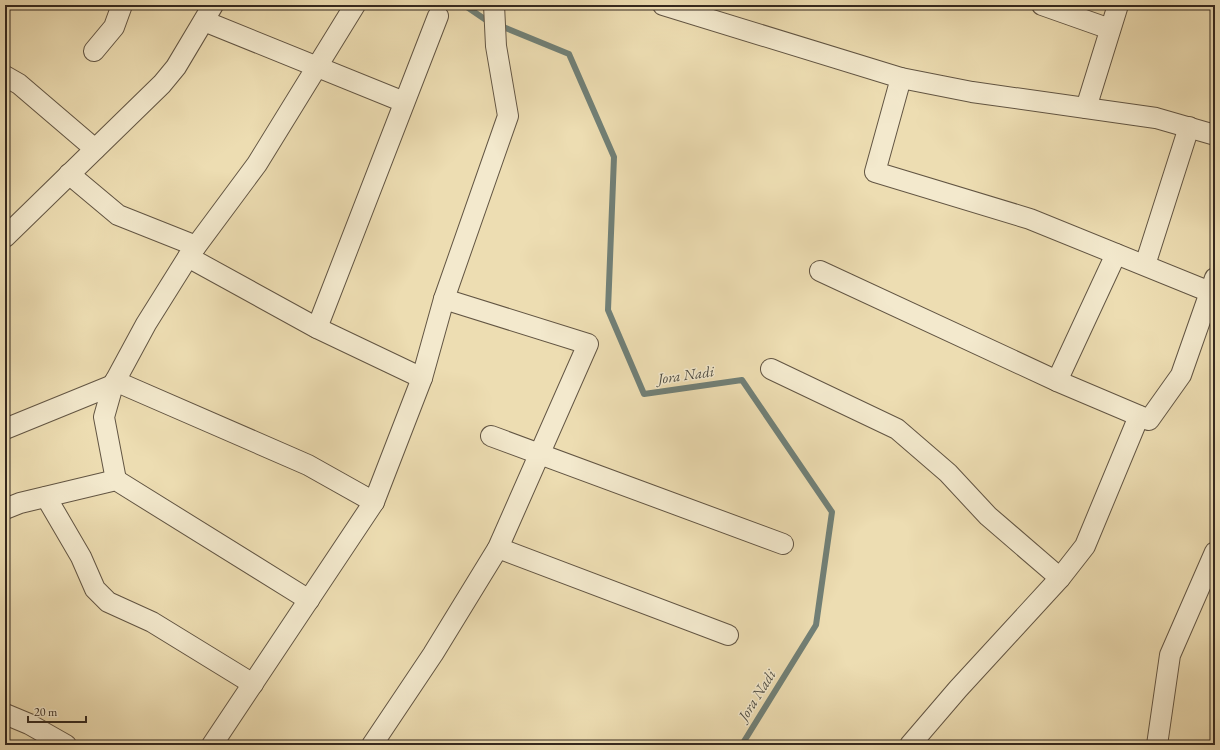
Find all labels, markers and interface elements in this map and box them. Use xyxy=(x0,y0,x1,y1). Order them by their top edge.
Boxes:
water label: Jora Nadi xyxy=(654,361,716,388)
water label: Jora Nadi xyxy=(732,665,780,726)
scale bar xyxy=(28,698,86,724)
text: 20 m xyxy=(34,704,58,720)

